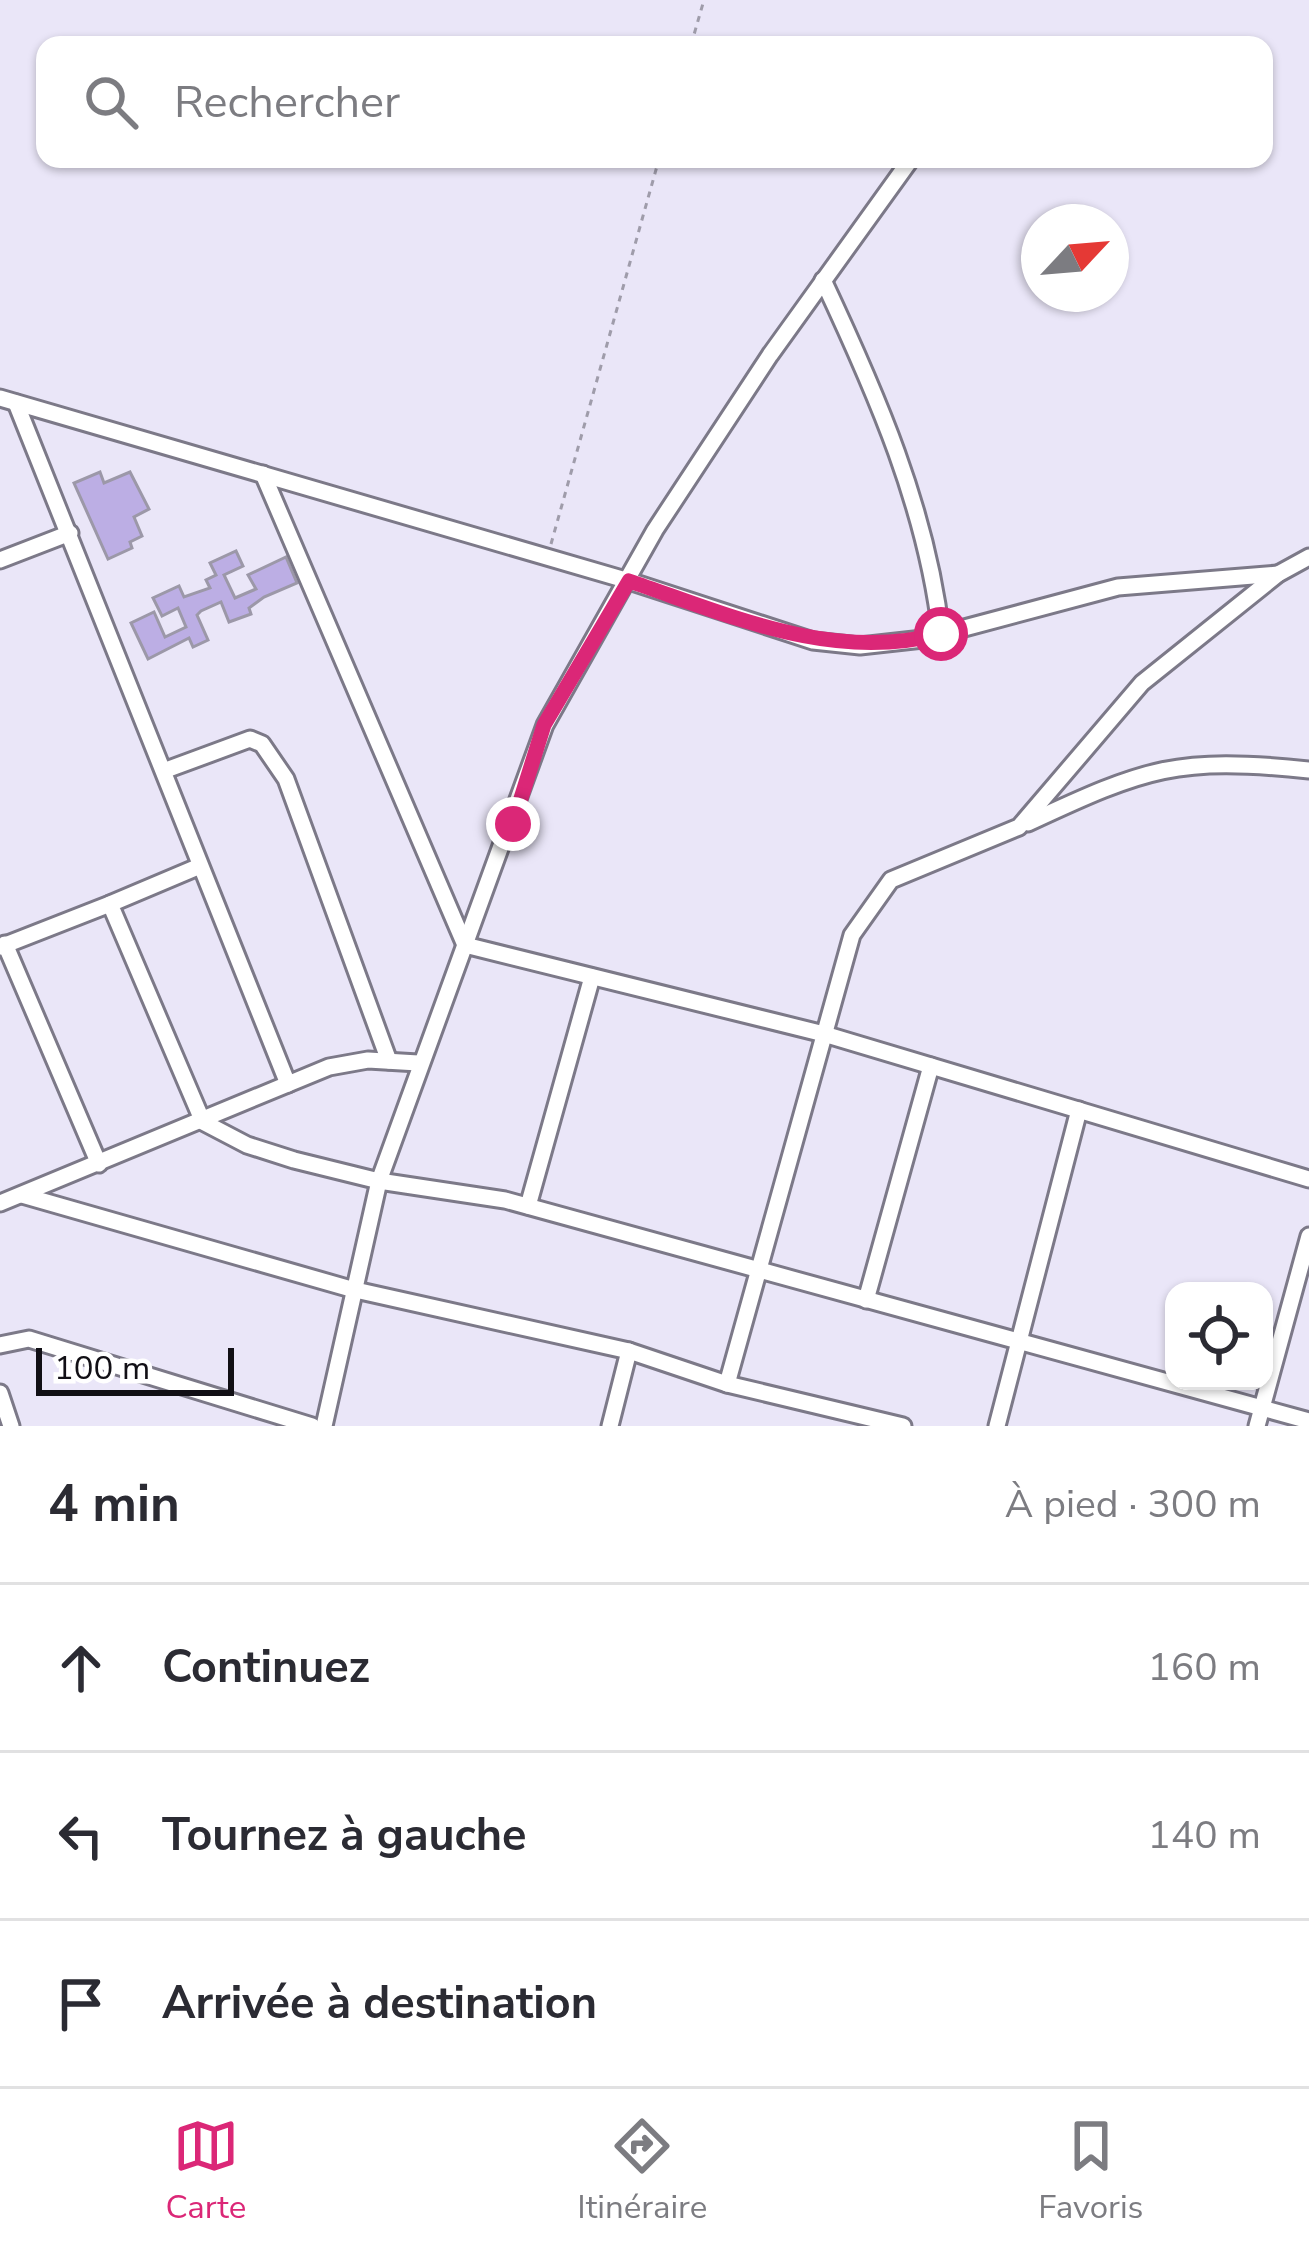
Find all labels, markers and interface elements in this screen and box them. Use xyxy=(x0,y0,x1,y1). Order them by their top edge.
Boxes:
search box xyxy=(36,36,1273,168)
icon: search xyxy=(78,69,144,135)
text: Rechercher xyxy=(174,72,400,133)
north arrow xyxy=(1021,204,1129,312)
route start xyxy=(914,607,968,661)
route end xyxy=(486,797,540,851)
map controls xyxy=(1165,1282,1273,1390)
button: locate xyxy=(1165,1282,1273,1390)
scale bar xyxy=(36,1342,234,1395)
text: 100 m xyxy=(54,1346,150,1391)
text: 4 min xyxy=(48,1469,180,1539)
text: À pied · 300 m xyxy=(1005,1478,1261,1531)
icon: ahead xyxy=(48,1635,114,1701)
text: Continuez xyxy=(162,1637,370,1698)
text: 160 m xyxy=(1147,1641,1261,1694)
icon: left xyxy=(48,1803,114,1869)
text: Tournez à gauche xyxy=(162,1805,527,1866)
text: 140 m xyxy=(1147,1809,1261,1862)
icon: arrive xyxy=(48,1971,114,2037)
text: Arrivée à destination xyxy=(162,1973,597,2034)
tab: Carte xyxy=(166,2113,246,2230)
tab: Itinéraire xyxy=(577,2113,707,2230)
tab: Favoris xyxy=(1038,2113,1143,2230)

